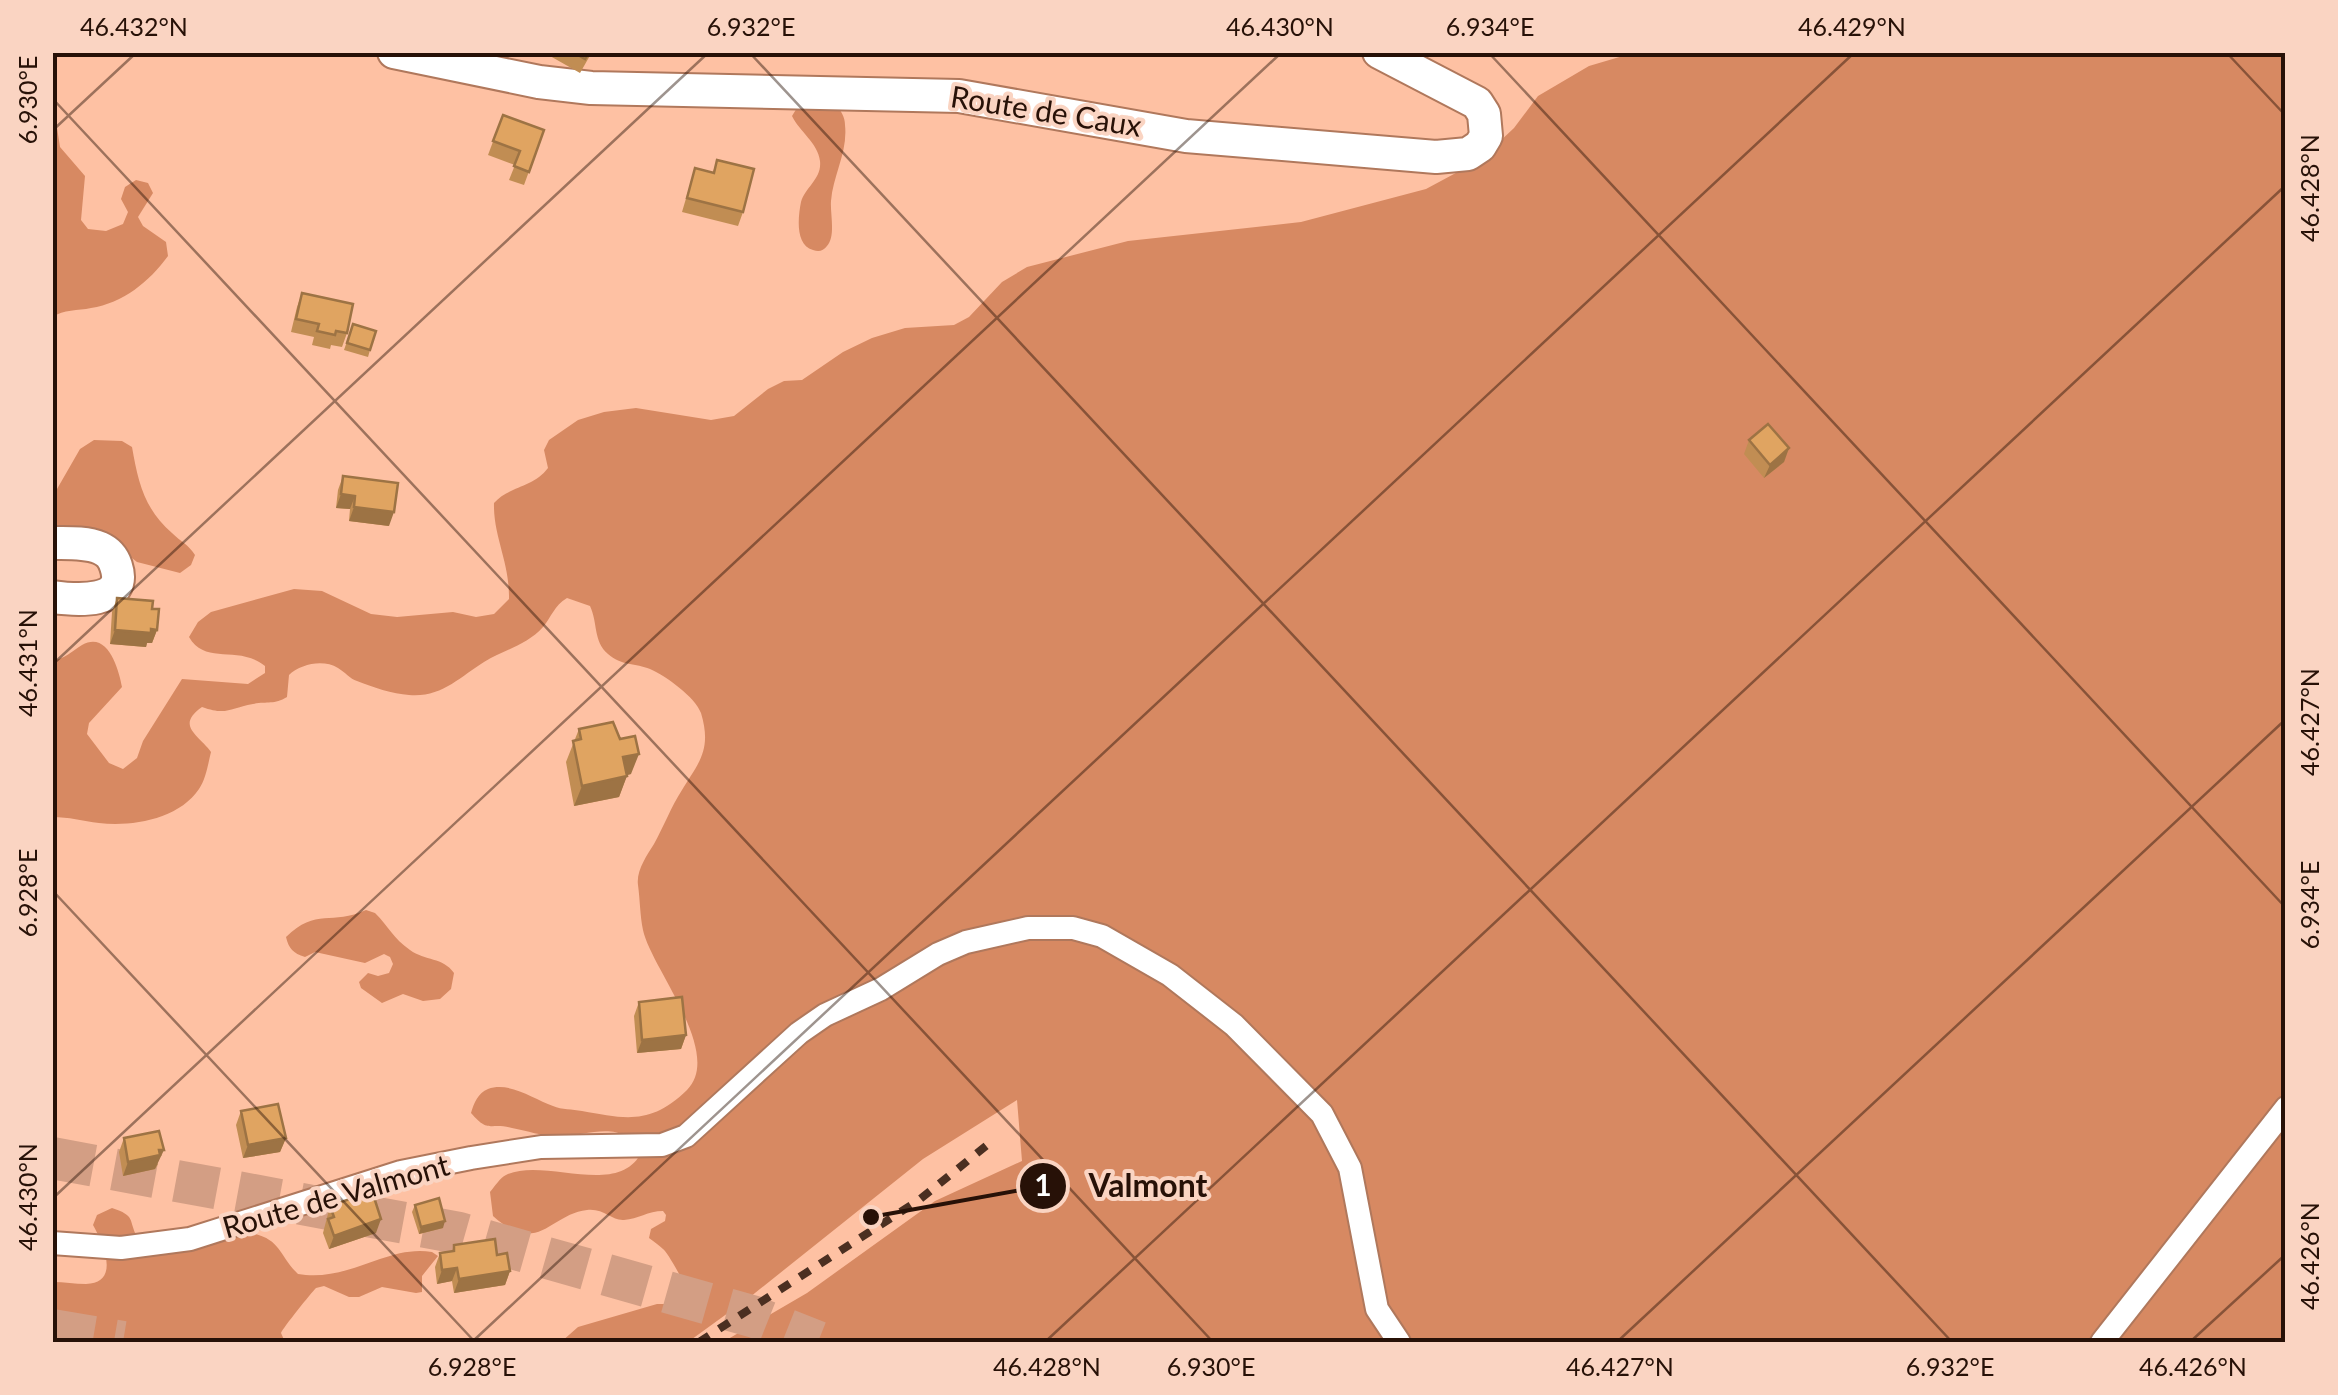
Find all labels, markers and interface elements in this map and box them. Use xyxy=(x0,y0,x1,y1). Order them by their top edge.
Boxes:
text: 46.432°N xyxy=(80,11,188,41)
text: 6.932°E xyxy=(707,11,795,41)
text: 46.430°N xyxy=(1226,11,1334,41)
text: 6.934°E xyxy=(1446,11,1534,41)
text: 46.429°N xyxy=(1798,11,1906,41)
text: 6.930°E xyxy=(12,56,42,144)
street label: Route de Caux xyxy=(948,77,1144,143)
text: 46.428°N xyxy=(2294,134,2324,242)
text: 46.431°N xyxy=(12,609,42,717)
text: 46.427°N xyxy=(2294,668,2324,776)
text: 6.928°E xyxy=(12,849,42,937)
text: 6.934°E xyxy=(2294,861,2324,949)
text: 46.430°N xyxy=(12,1143,42,1251)
street label: Route de Valmont xyxy=(218,1145,453,1245)
callout: Valmont xyxy=(1018,1155,1227,1217)
text: Valmont xyxy=(1088,1165,1208,1204)
text: 1 xyxy=(1034,1166,1052,1202)
text: 46.426°N xyxy=(2294,1202,2324,1310)
text: 6.928°E xyxy=(428,1351,516,1381)
text: 46.428°N xyxy=(993,1351,1101,1381)
text: 6.930°E xyxy=(1167,1351,1255,1381)
text: 46.427°N xyxy=(1566,1351,1674,1381)
text: 6.932°E xyxy=(1906,1351,1994,1381)
text: 46.426°N xyxy=(2139,1351,2247,1381)

